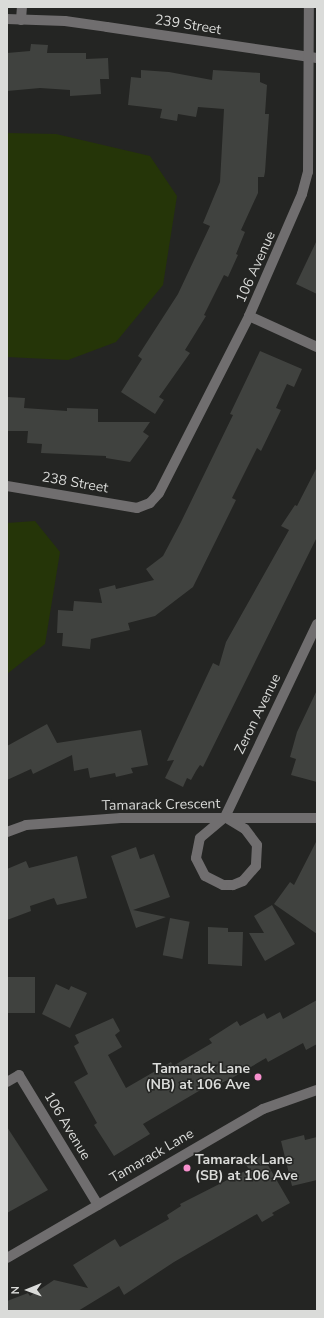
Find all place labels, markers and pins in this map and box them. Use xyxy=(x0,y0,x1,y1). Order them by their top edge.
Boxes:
place label: Tamarack Lane (NB) at 106 Ave xyxy=(145,1061,250,1094)
marker: Tamarack Lane (NB) at 106 Ave xyxy=(253,1072,263,1082)
place label: Tamarack Lane (SB) at 106 Ave xyxy=(195,1152,298,1184)
marker: Tamarack Lane (SB) at 106 Ave xyxy=(182,1163,192,1173)

